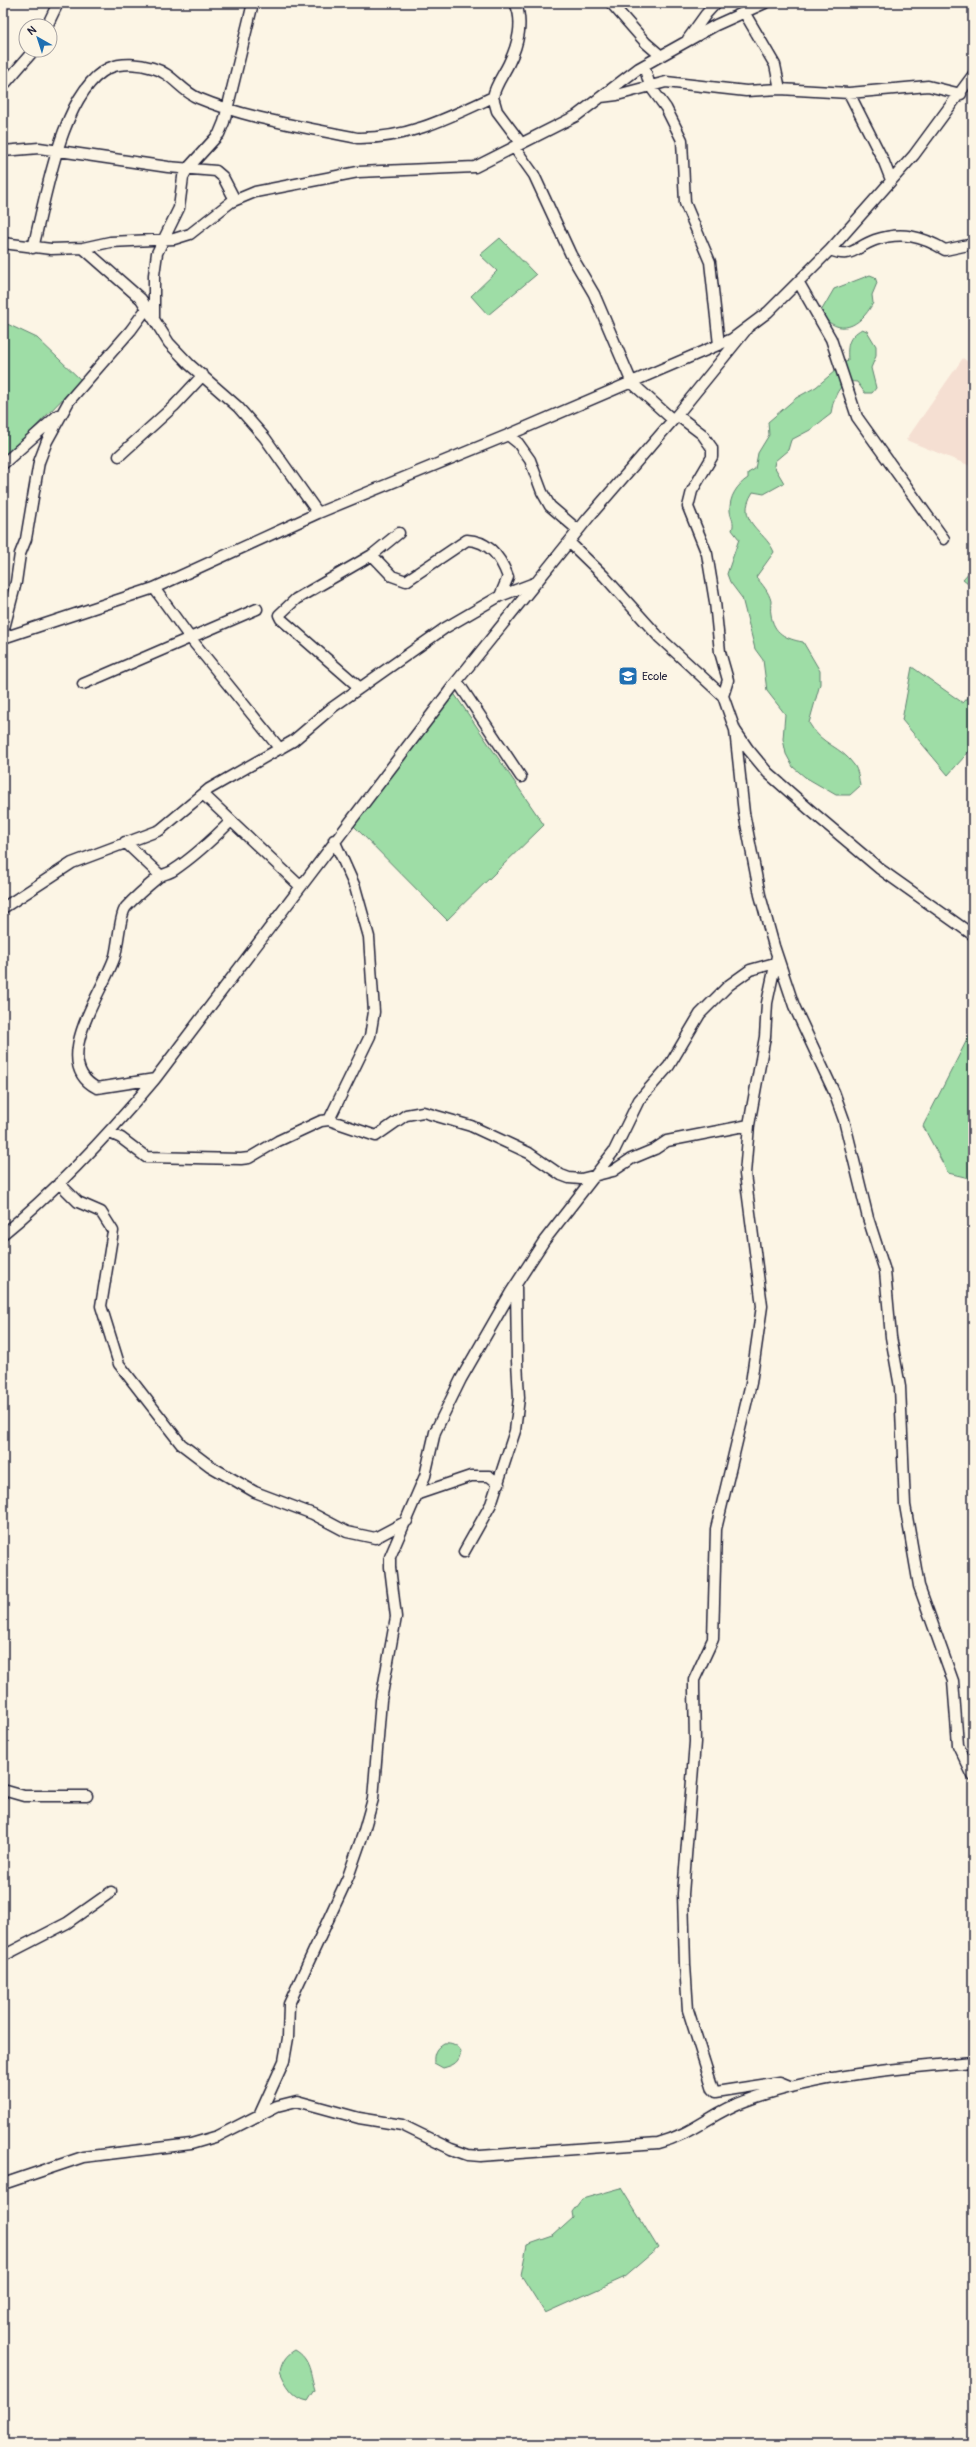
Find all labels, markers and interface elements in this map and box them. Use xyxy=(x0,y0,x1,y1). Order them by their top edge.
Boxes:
north arrow xyxy=(18,18,58,58)
text: N xyxy=(25,23,39,38)
school or university icon: Ecole xyxy=(617,665,639,687)
place label: Ecole xyxy=(642,670,668,683)

